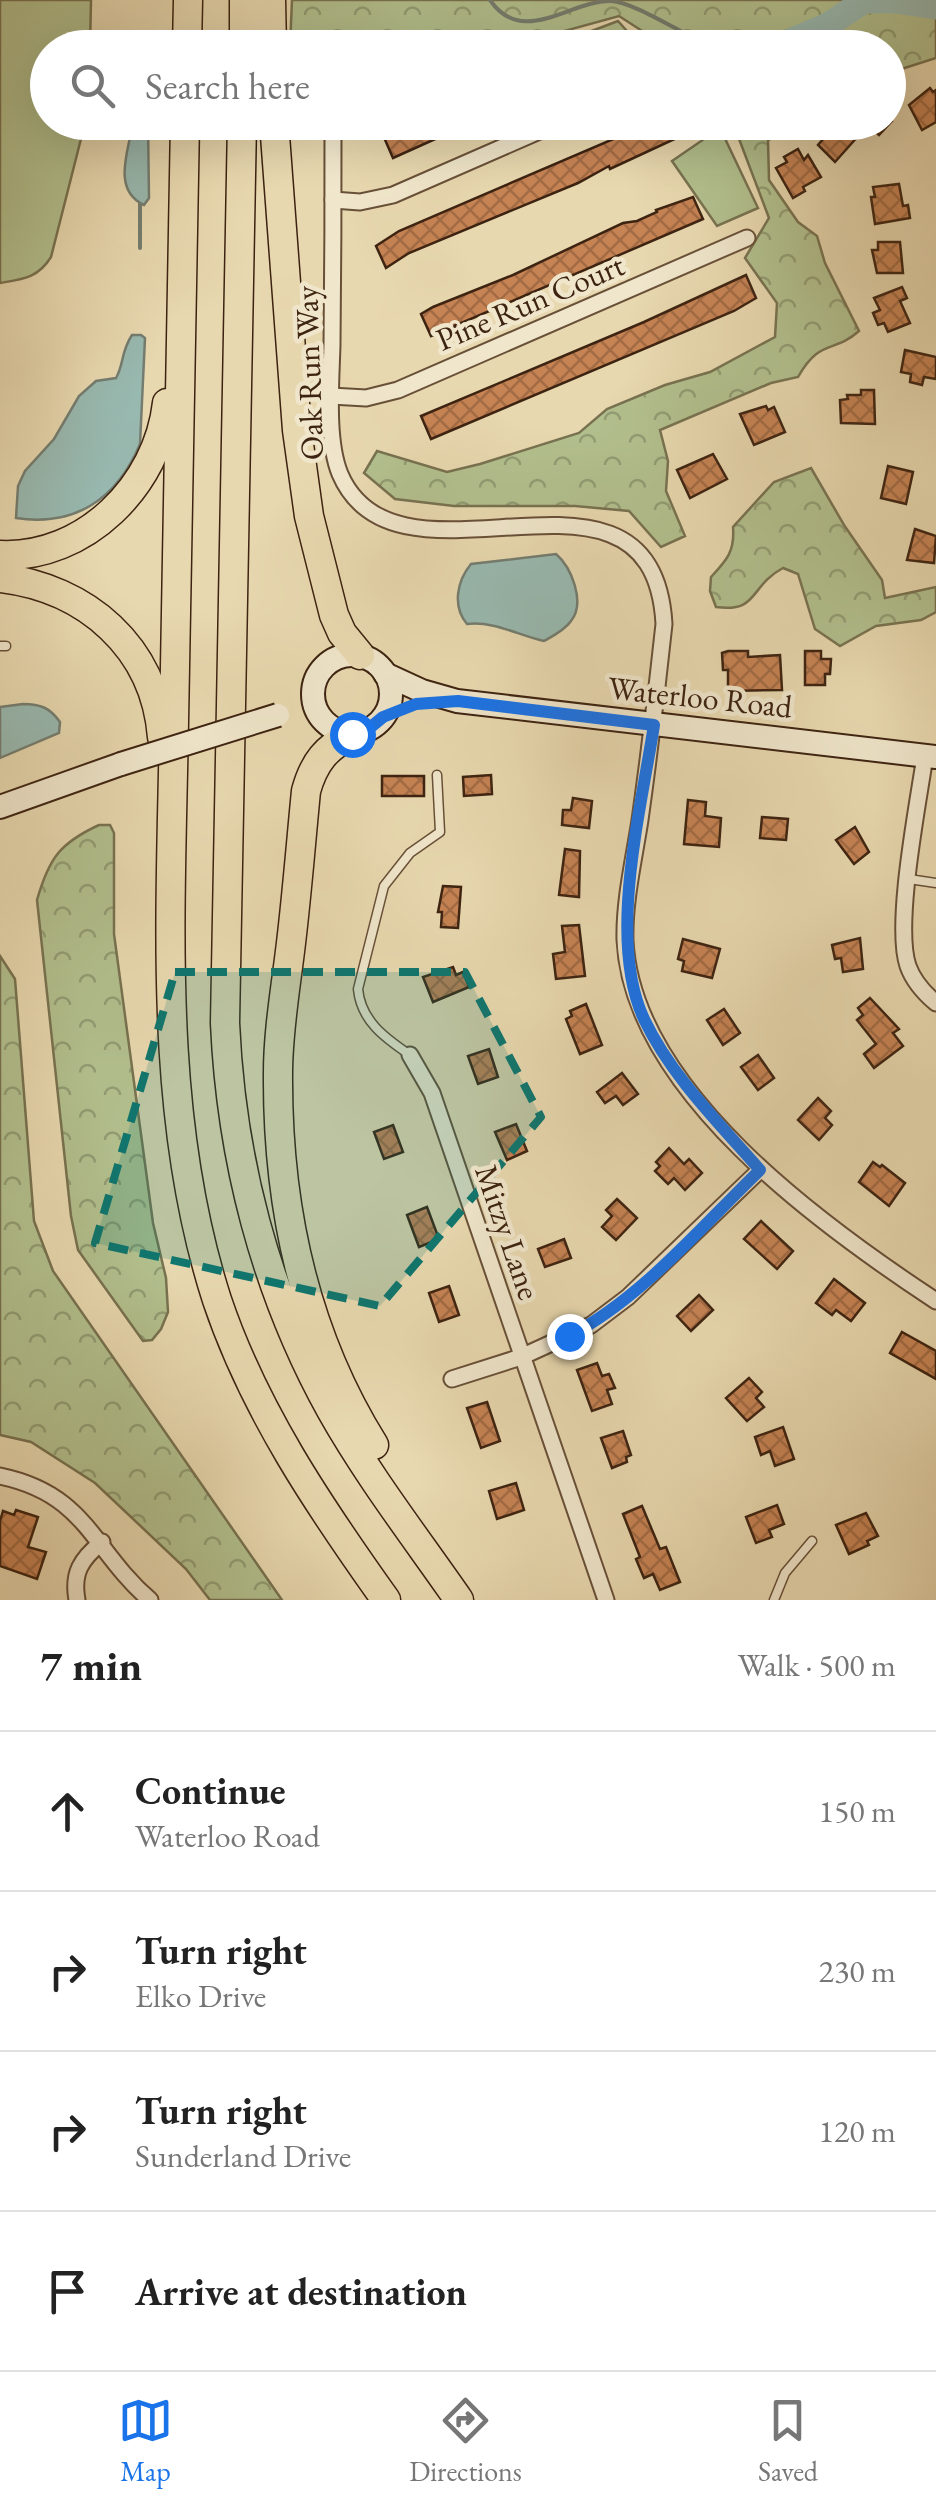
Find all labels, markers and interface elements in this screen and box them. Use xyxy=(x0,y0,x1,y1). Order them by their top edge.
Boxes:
search box xyxy=(30,30,906,140)
icon: search xyxy=(65,58,120,113)
text: Search here xyxy=(145,61,310,110)
street label: Pine Run Court xyxy=(430,244,630,360)
street label: Oak Run Way xyxy=(285,284,333,461)
street label: Waterloo Road xyxy=(606,666,795,728)
route start xyxy=(330,712,376,758)
street label: Mitzy Lane xyxy=(465,1159,551,1305)
route end xyxy=(547,1314,593,1360)
text: 7 min xyxy=(40,1638,142,1693)
text: Walk · 500 m xyxy=(738,1644,896,1686)
text: Continue xyxy=(135,1766,286,1815)
icon: ahead xyxy=(40,1784,95,1839)
text: 150 m xyxy=(819,1790,896,1832)
text: Waterloo Road xyxy=(135,1815,320,1857)
text: Turn right xyxy=(135,1926,307,1975)
icon: right xyxy=(40,1944,95,1999)
text: 230 m xyxy=(819,1950,896,1992)
text: Elko Drive xyxy=(135,1975,266,2017)
text: Turn right xyxy=(135,2086,307,2135)
icon: right xyxy=(40,2104,95,2159)
text: 120 m xyxy=(819,2110,896,2152)
text: Sunderland Drive xyxy=(135,2135,351,2177)
icon: arrive xyxy=(40,2264,95,2319)
text: Arrive at destination xyxy=(135,2267,467,2316)
tab: Map xyxy=(118,2393,173,2489)
tab: Directions xyxy=(409,2393,522,2489)
tab: Saved xyxy=(758,2393,818,2489)

